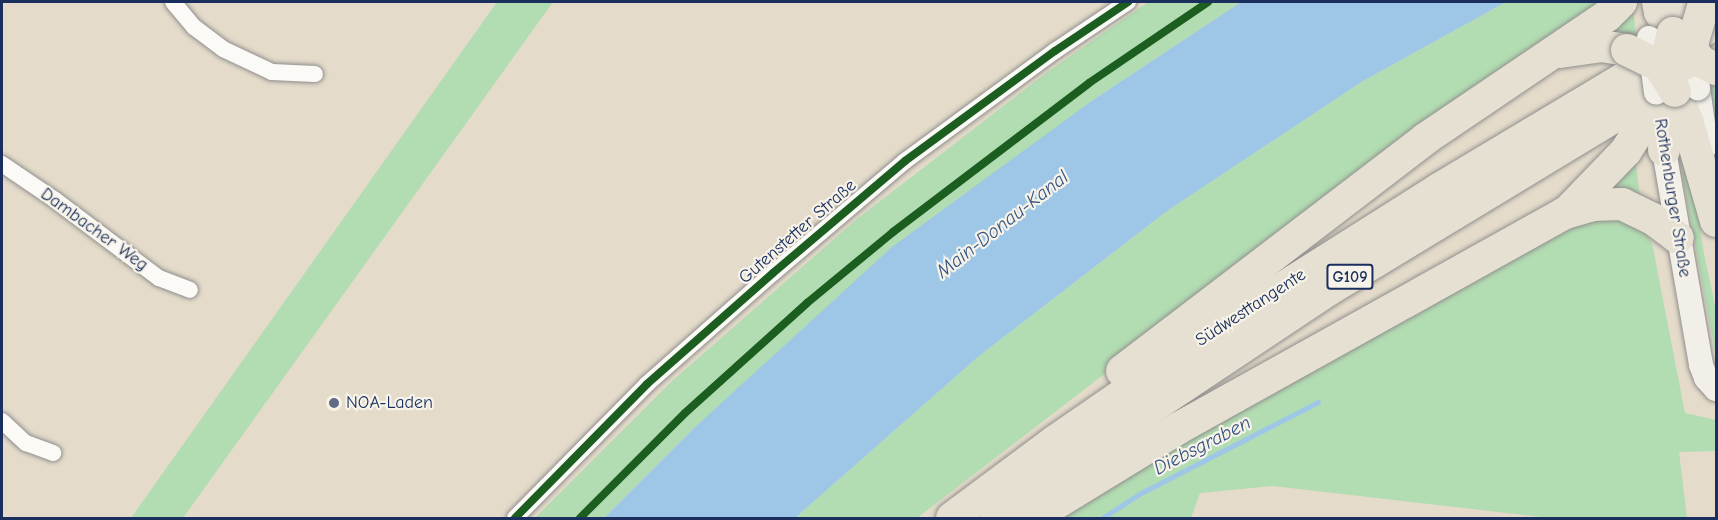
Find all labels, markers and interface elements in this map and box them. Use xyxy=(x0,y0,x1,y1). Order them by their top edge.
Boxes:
street label: Rothenburger Straße xyxy=(1649,117,1695,279)
water label: Main-Donau-Kanal xyxy=(931,165,1073,283)
street label: Gutenstetter Straße xyxy=(735,175,861,289)
street label: Dambacher Weg xyxy=(36,184,152,276)
street label: Südwesttangente xyxy=(1192,264,1310,352)
road number: G109 xyxy=(1326,264,1374,290)
place label: NOA-Laden xyxy=(346,392,433,414)
marker: NOA-Laden xyxy=(327,396,341,410)
water label: Diebsgraben xyxy=(1149,410,1255,480)

